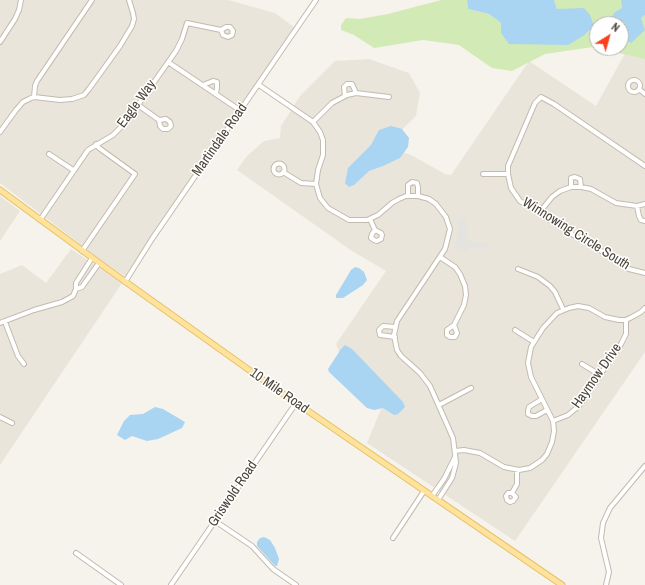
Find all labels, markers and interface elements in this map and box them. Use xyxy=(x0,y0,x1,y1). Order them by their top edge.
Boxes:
north arrow xyxy=(589,16,629,56)
text: N xyxy=(609,20,622,35)
street label: Eagle Way xyxy=(114,77,160,131)
street label: Martindale Road xyxy=(189,100,251,180)
street label: Winnowing Circle South xyxy=(519,194,633,274)
street label: Haymow Drive xyxy=(569,340,625,412)
street label: 10 Mile Road xyxy=(246,365,312,417)
street label: Griswold Road xyxy=(205,458,261,530)

